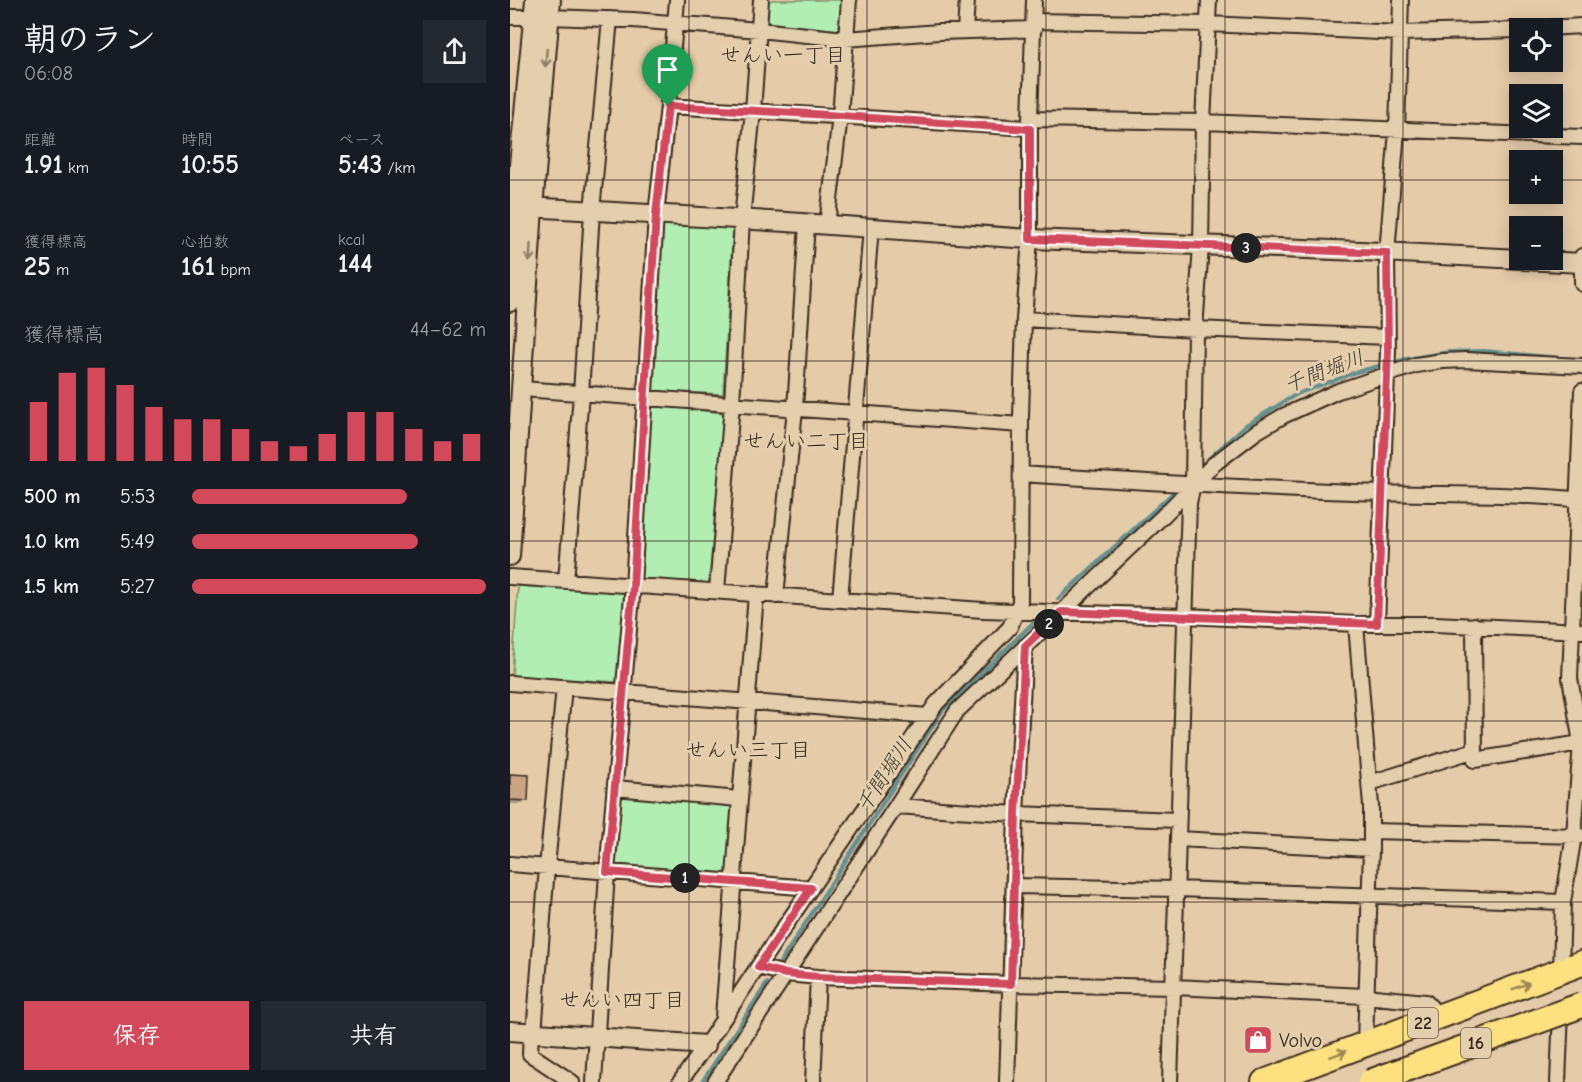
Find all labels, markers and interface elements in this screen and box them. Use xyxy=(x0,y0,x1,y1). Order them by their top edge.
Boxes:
map controls xyxy=(1509,18,1563,270)
button: locate xyxy=(1509,18,1563,72)
text: 朝のラン xyxy=(24,20,156,58)
button: share xyxy=(423,20,486,83)
district label: せんい一丁目 xyxy=(720,43,846,67)
pin xyxy=(642,44,693,106)
one-way arrow xyxy=(540,48,551,68)
icon: arrive xyxy=(651,53,684,86)
text: 06:08 xyxy=(24,62,73,85)
button: layers xyxy=(1509,84,1563,138)
text: 距離 xyxy=(24,131,56,149)
text: 時間 xyxy=(181,131,213,149)
text: ペース xyxy=(338,131,385,149)
text: 1.91 xyxy=(24,150,63,180)
text: 10:55 xyxy=(181,150,239,180)
text: 5:43 xyxy=(338,150,382,180)
button: + xyxy=(1509,150,1563,204)
text: km xyxy=(63,159,89,177)
text: /km xyxy=(382,159,416,177)
button: − xyxy=(1509,216,1563,270)
text: kcal xyxy=(338,231,365,249)
text: 獲得標高 xyxy=(24,233,88,251)
text: 心拍数 xyxy=(181,233,229,251)
pin: 3 xyxy=(1231,233,1261,263)
text: 3 xyxy=(1242,239,1250,257)
one-way arrow xyxy=(525,242,536,262)
text: 144 xyxy=(338,249,372,279)
text: 25 xyxy=(24,252,51,282)
text: 161 xyxy=(181,252,215,282)
text: m xyxy=(51,261,69,279)
text: bpm xyxy=(215,261,251,279)
text: 44–62 m xyxy=(410,318,486,341)
text: 獲得標高 xyxy=(24,323,104,346)
water label: 千間堀川 xyxy=(1280,345,1368,397)
district label: せんい二丁目 xyxy=(743,429,869,453)
text: 500 m xyxy=(24,485,81,508)
text: 5:53 xyxy=(120,485,155,508)
text: 1.0 km xyxy=(24,530,80,553)
text: 5:49 xyxy=(120,530,155,553)
text: 1.5 km xyxy=(24,575,79,598)
text: 5:27 xyxy=(120,575,154,598)
pin: 2 xyxy=(1034,609,1064,639)
text: 2 xyxy=(1045,615,1053,633)
water label: 千間堀川 xyxy=(851,733,917,817)
district label: せんい三丁目 xyxy=(685,738,811,762)
pin: 1 xyxy=(670,863,700,893)
text: 1 xyxy=(682,869,688,887)
one-way arrow xyxy=(1511,980,1530,991)
district label: せんい四丁目 xyxy=(559,988,685,1012)
button: 保存 xyxy=(24,1001,249,1070)
button: 共有 xyxy=(261,1001,486,1070)
road number: 22 xyxy=(1408,1008,1438,1038)
shop icon: Volvo xyxy=(1242,1024,1274,1056)
road number: 16 xyxy=(1461,1028,1491,1058)
place label: Volvo xyxy=(1279,1029,1322,1052)
one-way arrow xyxy=(1329,1048,1347,1059)

